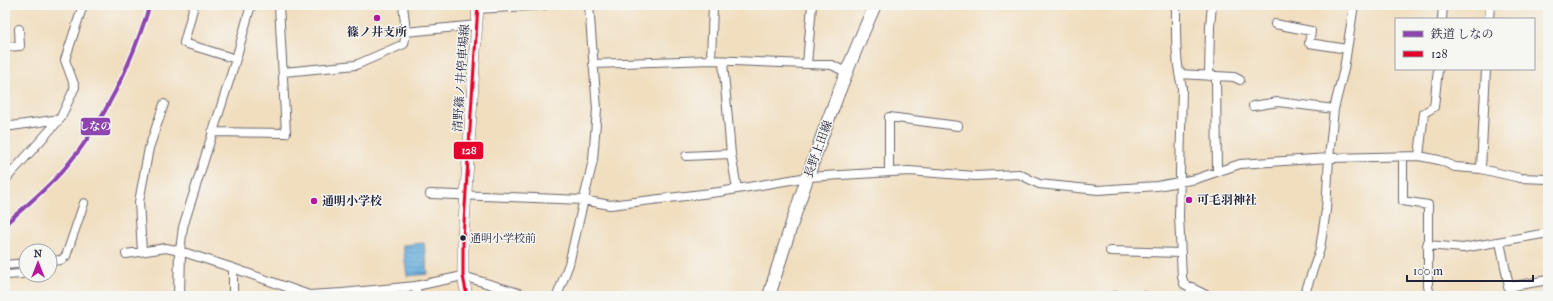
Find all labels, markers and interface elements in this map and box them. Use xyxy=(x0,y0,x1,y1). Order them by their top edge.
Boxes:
marker: 篠ノ井支所 xyxy=(372,13,382,23)
legend xyxy=(1395,18,1535,70)
street label: 清野篠ノ井停車場線 xyxy=(450,24,472,132)
place label: 篠ノ井支所 xyxy=(347,25,407,39)
text: 鉄道 しなの xyxy=(1430,27,1494,41)
text: 128 xyxy=(1431,47,1447,61)
line badge: しなの xyxy=(80,117,111,136)
street label: 長野上田線 xyxy=(801,118,835,180)
text: しなの xyxy=(79,120,112,133)
line badge: 128 xyxy=(453,141,484,160)
text: 128 xyxy=(461,144,477,157)
place label: 可毛羽神社 xyxy=(1197,193,1257,207)
place label: 通明小学校 xyxy=(322,194,382,208)
marker: 可毛羽神社 xyxy=(1184,195,1194,205)
marker: 通明小学校 xyxy=(309,196,319,206)
place label: 通明小学校前 xyxy=(470,232,536,245)
marker: 通明小学校前 xyxy=(458,233,468,243)
north arrow xyxy=(18,243,58,283)
text: N xyxy=(34,247,43,260)
scale bar xyxy=(1407,257,1533,283)
text: 100 m xyxy=(1413,264,1443,278)

